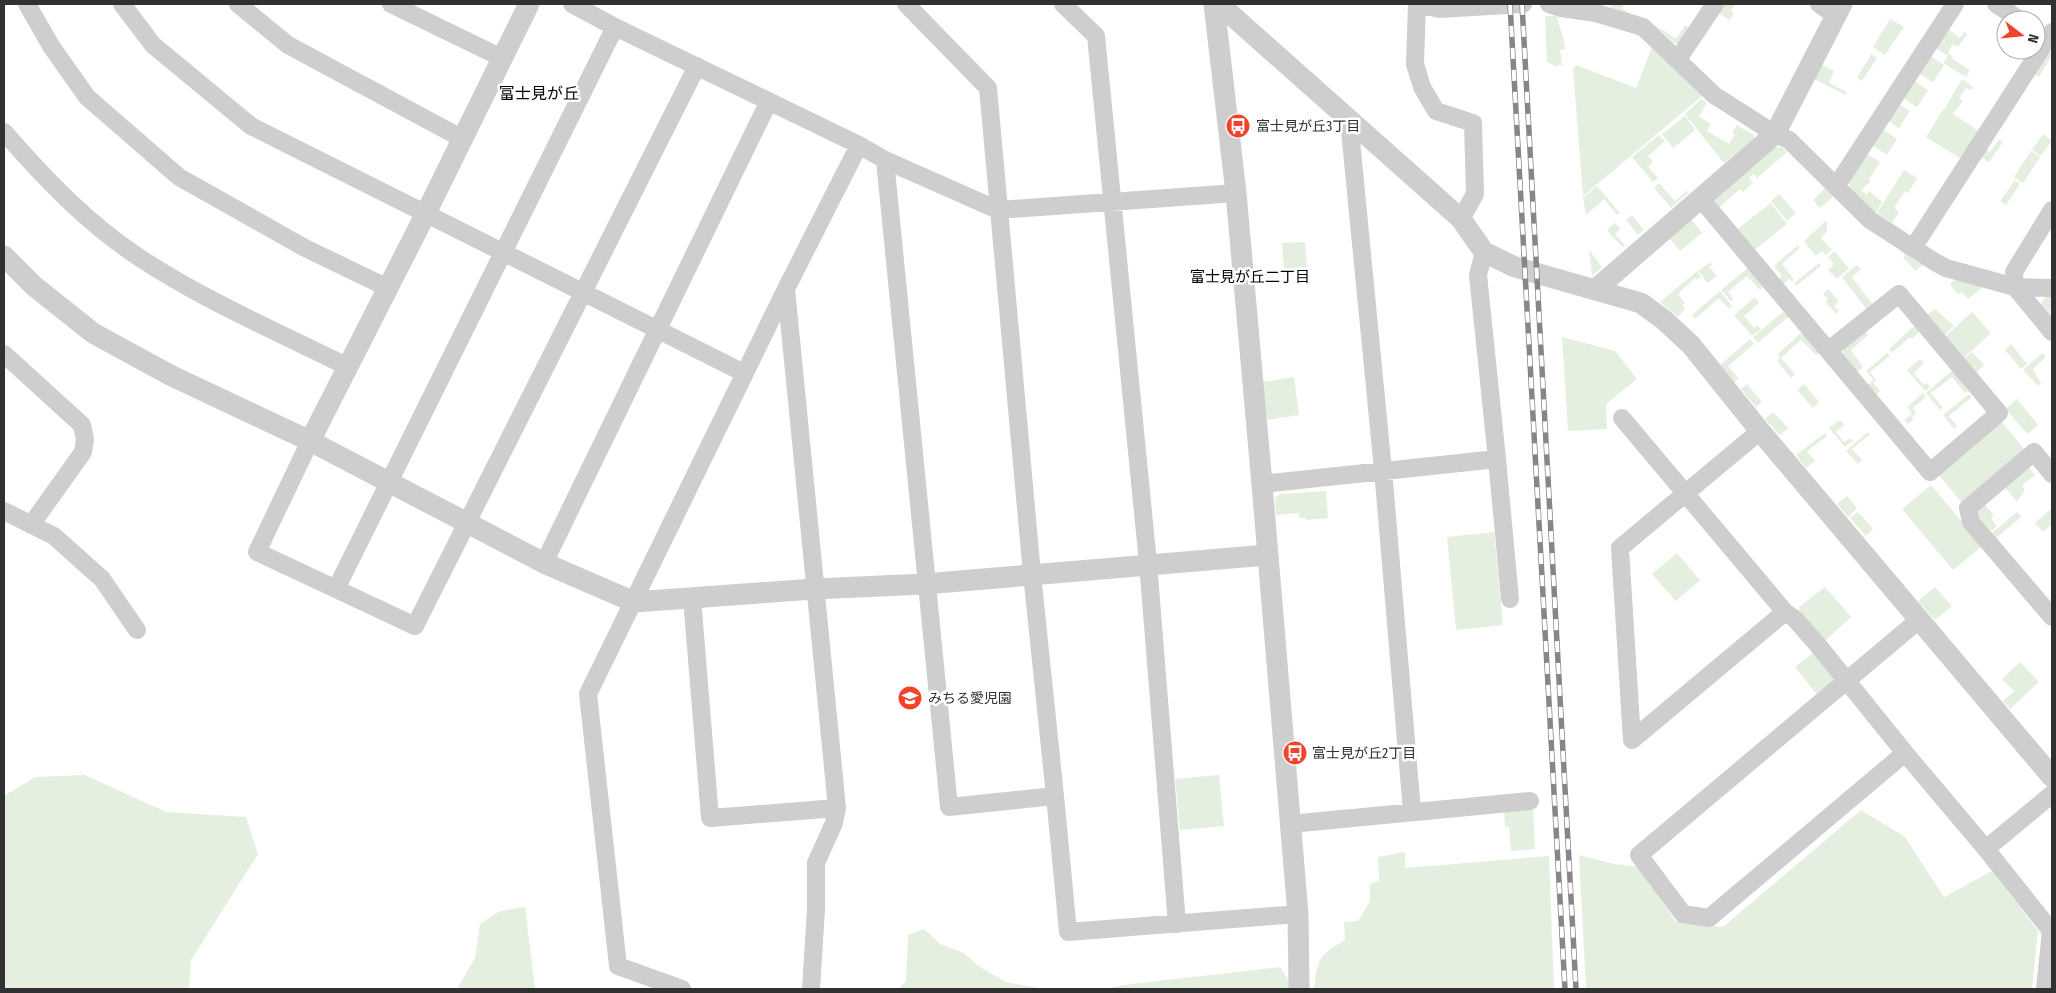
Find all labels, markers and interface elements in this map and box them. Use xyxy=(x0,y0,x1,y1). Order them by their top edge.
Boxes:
north arrow xyxy=(1996,10,2046,60)
text: N xyxy=(2024,32,2042,45)
district label: 富士見が丘 xyxy=(499,84,579,103)
bus stop icon: 富士見が丘3丁目 xyxy=(1225,113,1251,139)
place label: 富士見が丘3丁目 xyxy=(1256,118,1360,135)
district label: 富士見が丘二丁目 xyxy=(1190,268,1310,286)
school or university icon: みちる愛児園 xyxy=(897,685,923,711)
place label: みちる愛児園 xyxy=(928,690,1012,707)
bus stop icon: 富士見が丘2丁目 xyxy=(1282,740,1308,766)
place label: 富士見が丘2丁目 xyxy=(1312,745,1416,762)

